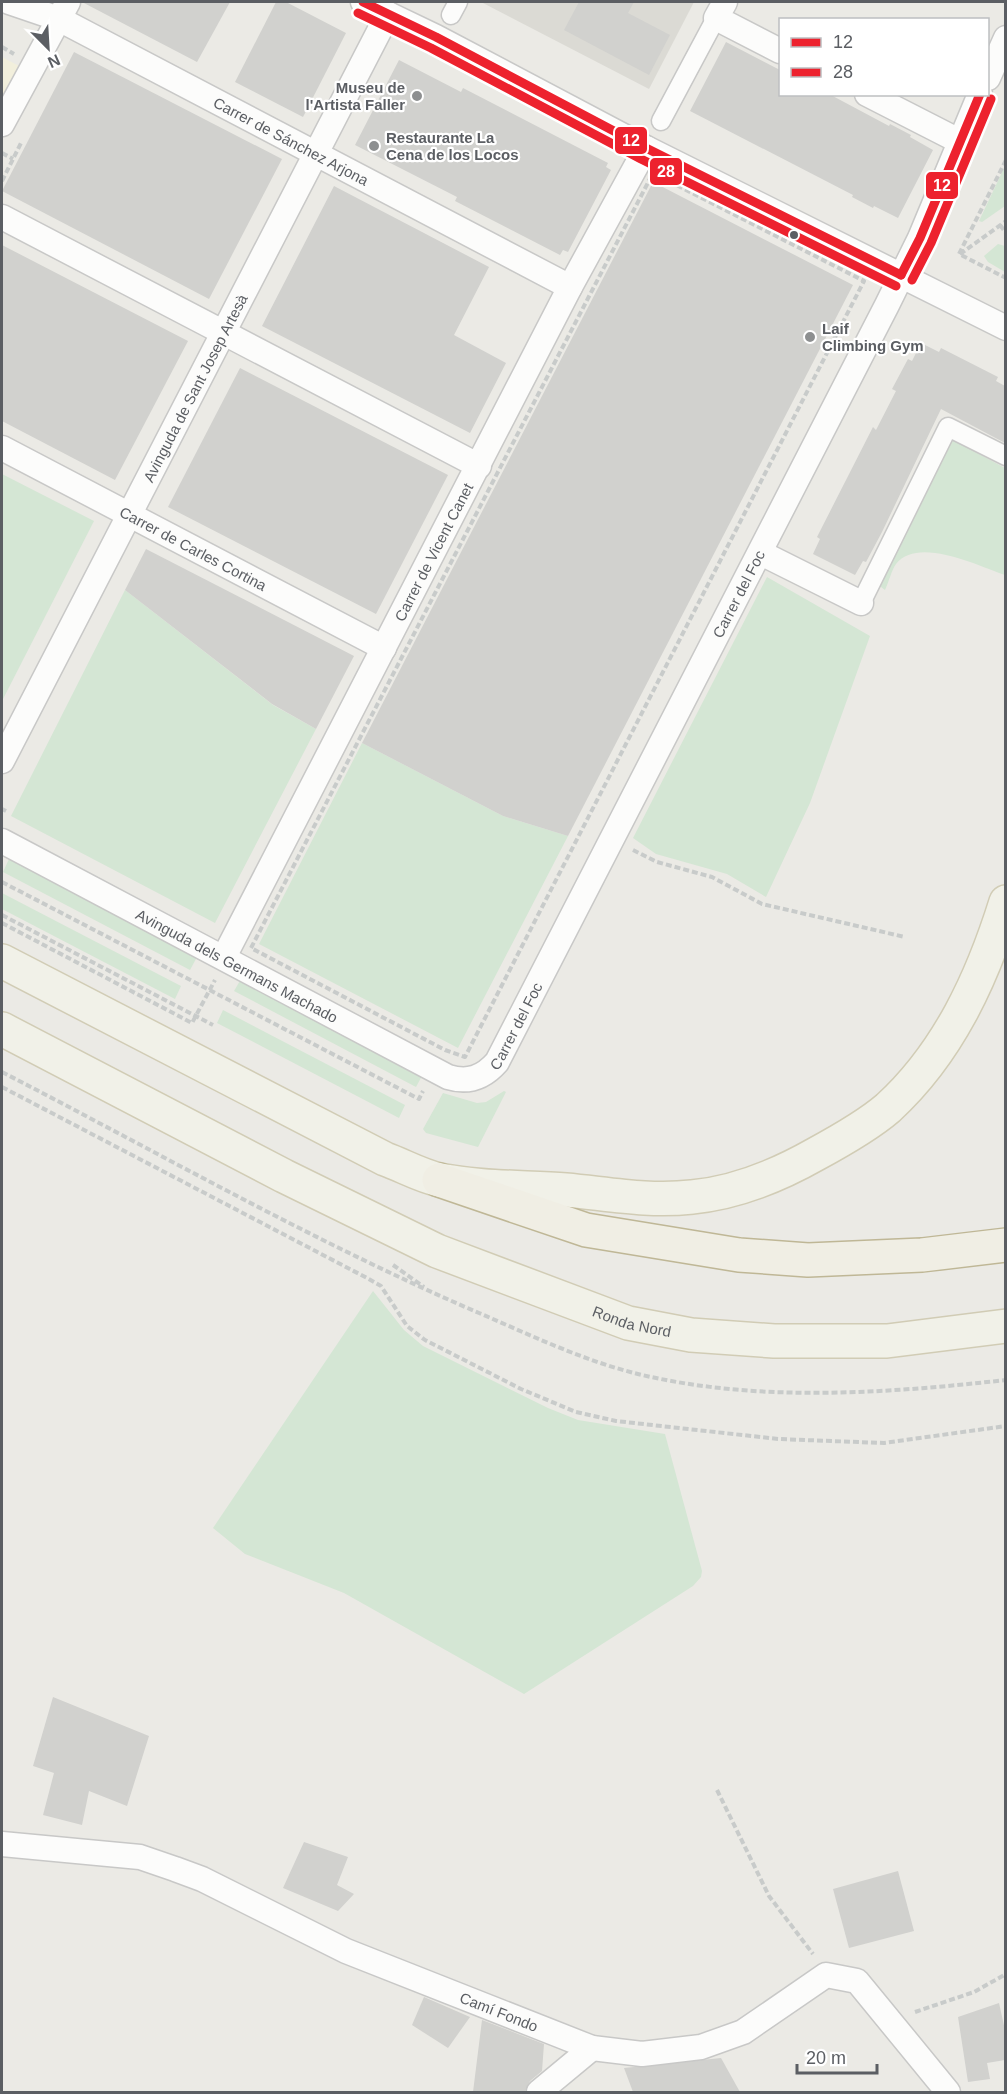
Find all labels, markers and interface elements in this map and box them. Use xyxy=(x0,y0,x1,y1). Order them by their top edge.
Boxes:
north arrow xyxy=(18,18,78,78)
legend xyxy=(779,18,989,96)
text: 12 xyxy=(833,32,853,52)
text: N xyxy=(45,51,63,71)
text: 28 xyxy=(833,62,853,82)
place label: Museu de l'Artista Faller xyxy=(306,79,405,113)
marker: Museu de l'Artista Faller xyxy=(410,89,424,103)
street label: Carrer de Sánchez Arjona xyxy=(211,93,372,189)
line badge: 12 xyxy=(614,126,648,155)
place label: Restaurante La Cena de los Locos xyxy=(386,129,519,163)
text: 12 xyxy=(622,132,640,149)
marker: Restaurante La Cena de los Locos xyxy=(367,139,381,153)
line badge: 28 xyxy=(649,157,683,186)
text: 28 xyxy=(657,163,675,180)
line badge: 12 xyxy=(925,171,959,200)
text: 12 xyxy=(933,177,951,194)
unlabelled marker xyxy=(788,229,800,241)
street label: Avinguda de Sant Josep Artesà xyxy=(139,290,251,485)
place label: Laif Climbing Gym xyxy=(822,320,924,354)
marker: Laif Climbing Gym xyxy=(803,330,817,344)
street label: Carrer de Vicent Canet xyxy=(391,479,476,624)
street label: Carrer de Carles Cortina xyxy=(117,503,270,594)
street label: Carrer del Foc xyxy=(709,547,768,640)
street label: Avinguda dels Germans Machado xyxy=(133,905,341,1026)
street label: Carrer del Foc xyxy=(486,979,545,1073)
street label: Ronda Nord xyxy=(590,1302,673,1340)
street label: Camí Fondo xyxy=(458,1988,541,2034)
scale bar xyxy=(797,2037,876,2075)
text: 20 m xyxy=(806,2048,846,2068)

